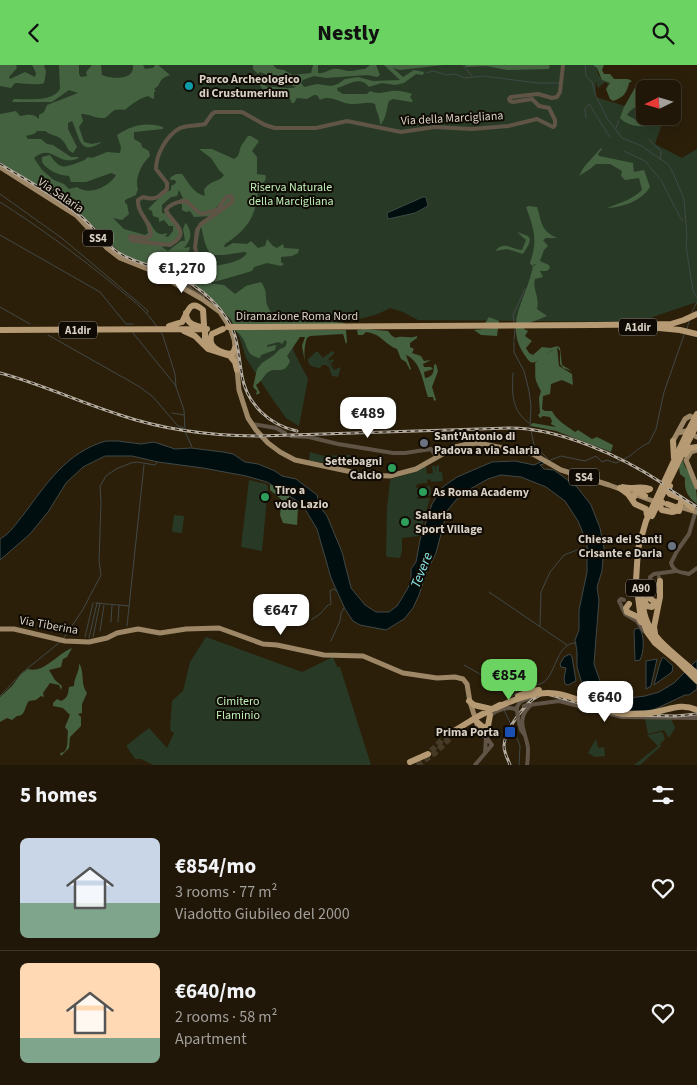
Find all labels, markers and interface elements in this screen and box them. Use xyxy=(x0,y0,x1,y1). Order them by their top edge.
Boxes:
text: Nestly xyxy=(317,17,380,49)
icon: back xyxy=(20,19,48,47)
icon: search xyxy=(649,19,677,47)
place label: Parco Archeologico di Crustumerium xyxy=(199,71,300,102)
marker: Parco Archeologico di Crustumerium xyxy=(183,80,195,92)
north arrow xyxy=(636,80,681,125)
map controls xyxy=(636,80,681,125)
street label: Via della Marcigliana xyxy=(400,107,504,130)
street label: Via Salaria xyxy=(34,174,87,217)
park label: Riserva Naturale della Marcigliana xyxy=(248,179,334,210)
road number: SS4 xyxy=(83,229,113,247)
pin: €1,270 xyxy=(141,251,223,294)
text: €1,270 xyxy=(158,257,206,279)
street label: Diramazione Roma Nord xyxy=(236,308,358,325)
road number: A1dir xyxy=(619,318,657,335)
road number: A1dir xyxy=(59,321,97,339)
pin: €489 xyxy=(338,397,398,439)
text: €489 xyxy=(351,402,385,424)
place label: Sant'Antonio di Padova a via Salaria xyxy=(434,428,539,459)
marker: Sant'Antonio di Padova a via Salaria xyxy=(418,437,430,449)
place label: Settebagni Calcio xyxy=(325,453,382,484)
marker: Settebagni Calcio xyxy=(386,462,398,474)
road number: SS4 xyxy=(569,469,599,486)
place label: Tiro a volo Lazio xyxy=(275,482,329,513)
place label: As Roma Academy xyxy=(432,484,530,501)
marker: As Roma Academy xyxy=(417,486,429,498)
marker: Tiro a volo Lazio xyxy=(259,491,271,503)
place label: Salaria Sport Village xyxy=(415,507,483,538)
marker: Salaria Sport Village xyxy=(399,516,411,528)
place label: Chiesa dei Santi Crisante e Daria xyxy=(578,531,662,562)
marker: Chiesa dei Santi Crisante e Daria xyxy=(666,540,678,552)
water label: Tevere xyxy=(406,549,438,591)
road number: A90 xyxy=(626,579,656,597)
pin: €647 xyxy=(251,593,311,636)
text: €647 xyxy=(264,599,298,621)
street label: Via Tiberina xyxy=(18,612,80,639)
pin: €854 xyxy=(479,659,539,701)
text: €854 xyxy=(492,664,526,686)
pin: €640 xyxy=(575,681,635,723)
text: €640 xyxy=(588,686,622,708)
park label: Cimitero Flaminio xyxy=(216,693,260,724)
place label: Prima Porta xyxy=(436,724,499,741)
marker: Prima Porta xyxy=(503,725,517,739)
text: 5 homes xyxy=(20,780,97,810)
icon: filters xyxy=(649,781,677,809)
text: €854/mo xyxy=(175,851,256,881)
icon: home xyxy=(60,858,120,918)
icon: heart xyxy=(649,874,677,902)
text: 3 rooms · 77 m² xyxy=(175,881,277,903)
text: Viadotto Giubileo del 2000 xyxy=(175,903,350,925)
text: €640/mo xyxy=(175,976,256,1006)
icon: home xyxy=(60,983,120,1043)
icon: heart xyxy=(649,999,677,1027)
text: 2 rooms · 58 m² xyxy=(175,1006,277,1028)
text: Apartment xyxy=(175,1028,247,1050)

